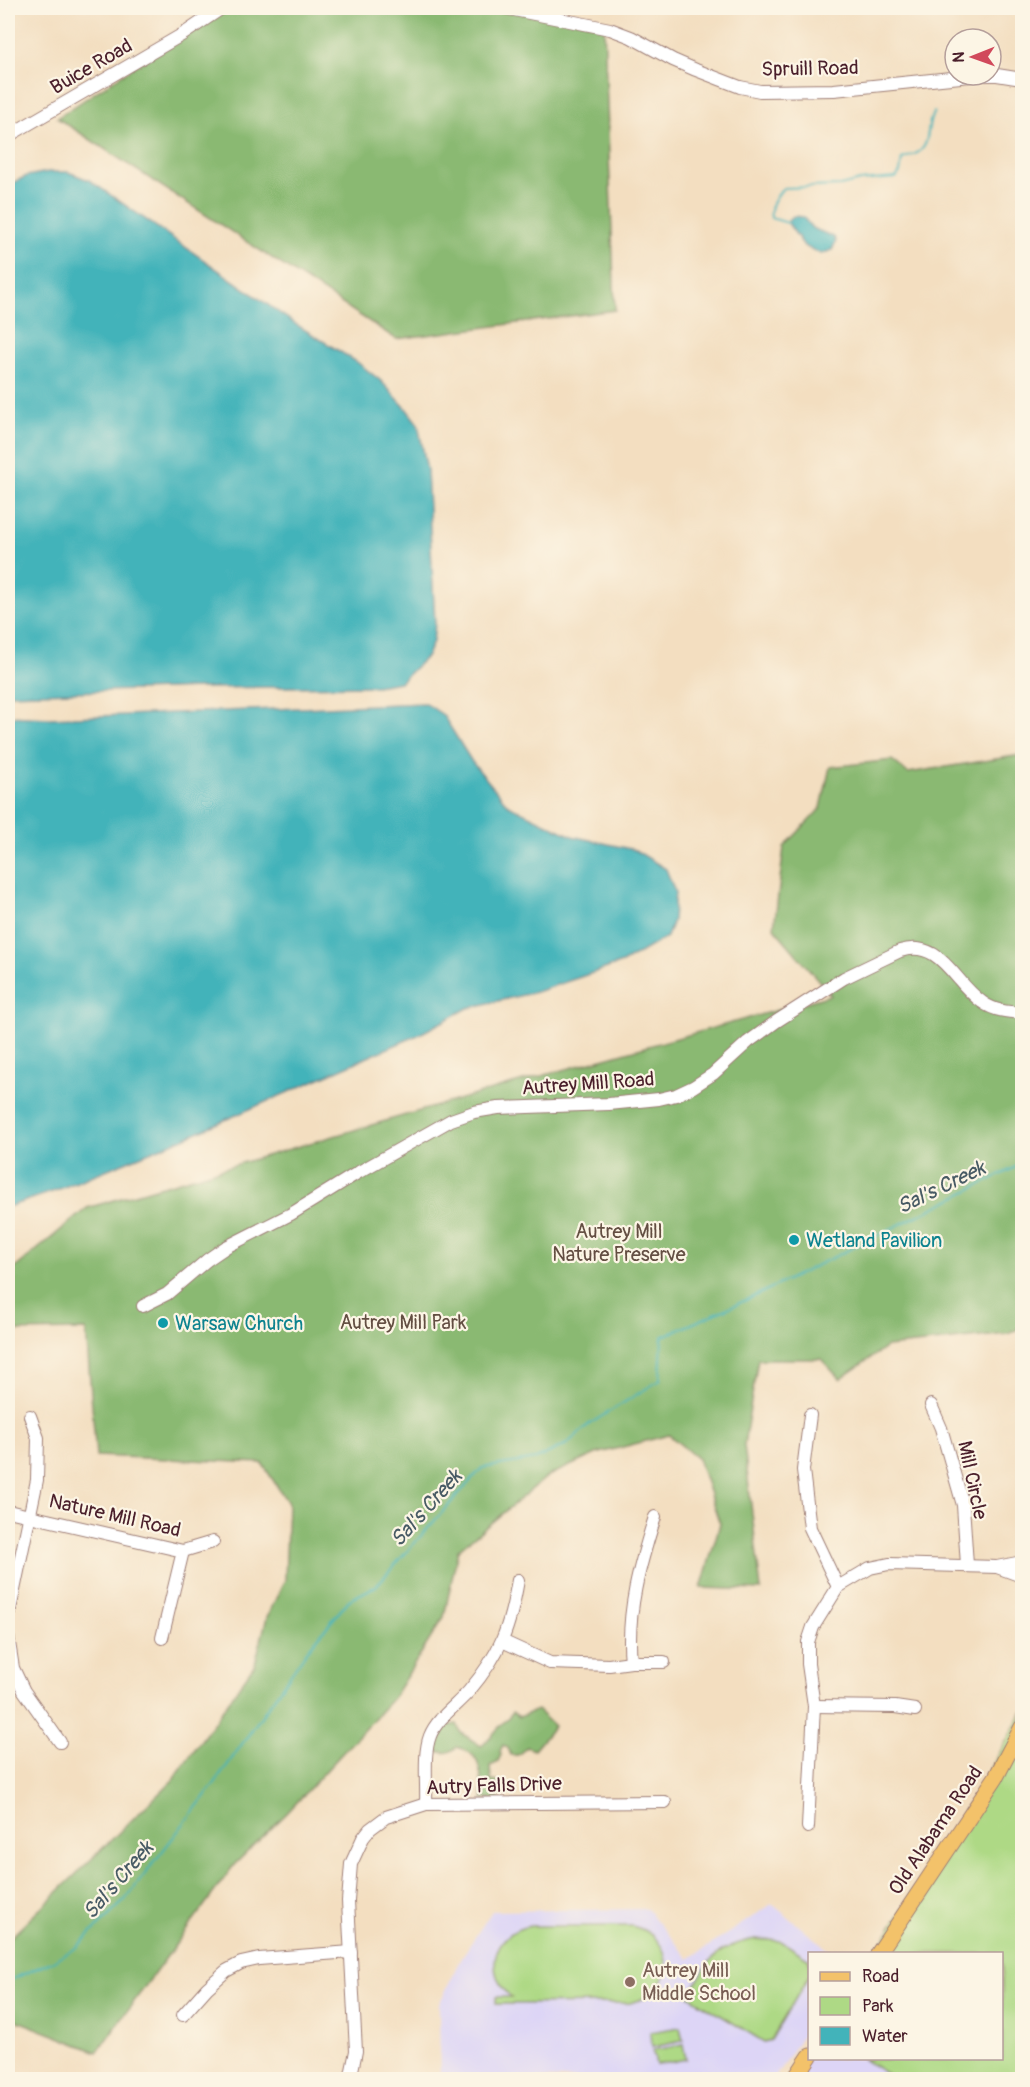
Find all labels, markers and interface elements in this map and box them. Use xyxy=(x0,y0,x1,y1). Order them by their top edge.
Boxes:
north arrow xyxy=(943,27,1003,87)
street label: Buice Road xyxy=(46,33,137,100)
text: N xyxy=(949,51,969,63)
street label: Spruill Road xyxy=(761,55,859,82)
street label: Autrey Mill Road xyxy=(521,1066,655,1101)
water label: Sal's Creek xyxy=(893,1154,992,1220)
park label: Autrey Mill Nature Preserve xyxy=(552,1219,686,1267)
place label: Wetland Pavilion xyxy=(806,1228,942,1253)
marker: Wetland Pavilion xyxy=(787,1233,801,1247)
park label: Autrey Mill Park xyxy=(340,1310,467,1335)
place label: Warsaw Church xyxy=(175,1311,303,1336)
marker: Warsaw Church xyxy=(156,1316,170,1330)
street label: Mill Circle xyxy=(952,1439,993,1522)
water label: Sal's Creek xyxy=(385,1462,470,1553)
street label: Nature Mill Road xyxy=(47,1488,183,1543)
street label: Old Alabama Road xyxy=(883,1761,988,1900)
street label: Autry Falls Drive xyxy=(426,1771,563,1800)
water label: Sal's Creek xyxy=(77,1834,161,1925)
legend xyxy=(808,1952,1003,2060)
place label: Autrey Mill Middle School xyxy=(642,1958,756,2006)
text: Road xyxy=(862,1965,899,1988)
marker: Autrey Mill Middle School xyxy=(623,1975,637,1989)
text: Park xyxy=(862,1995,894,2018)
text: Water xyxy=(862,2025,908,2048)

